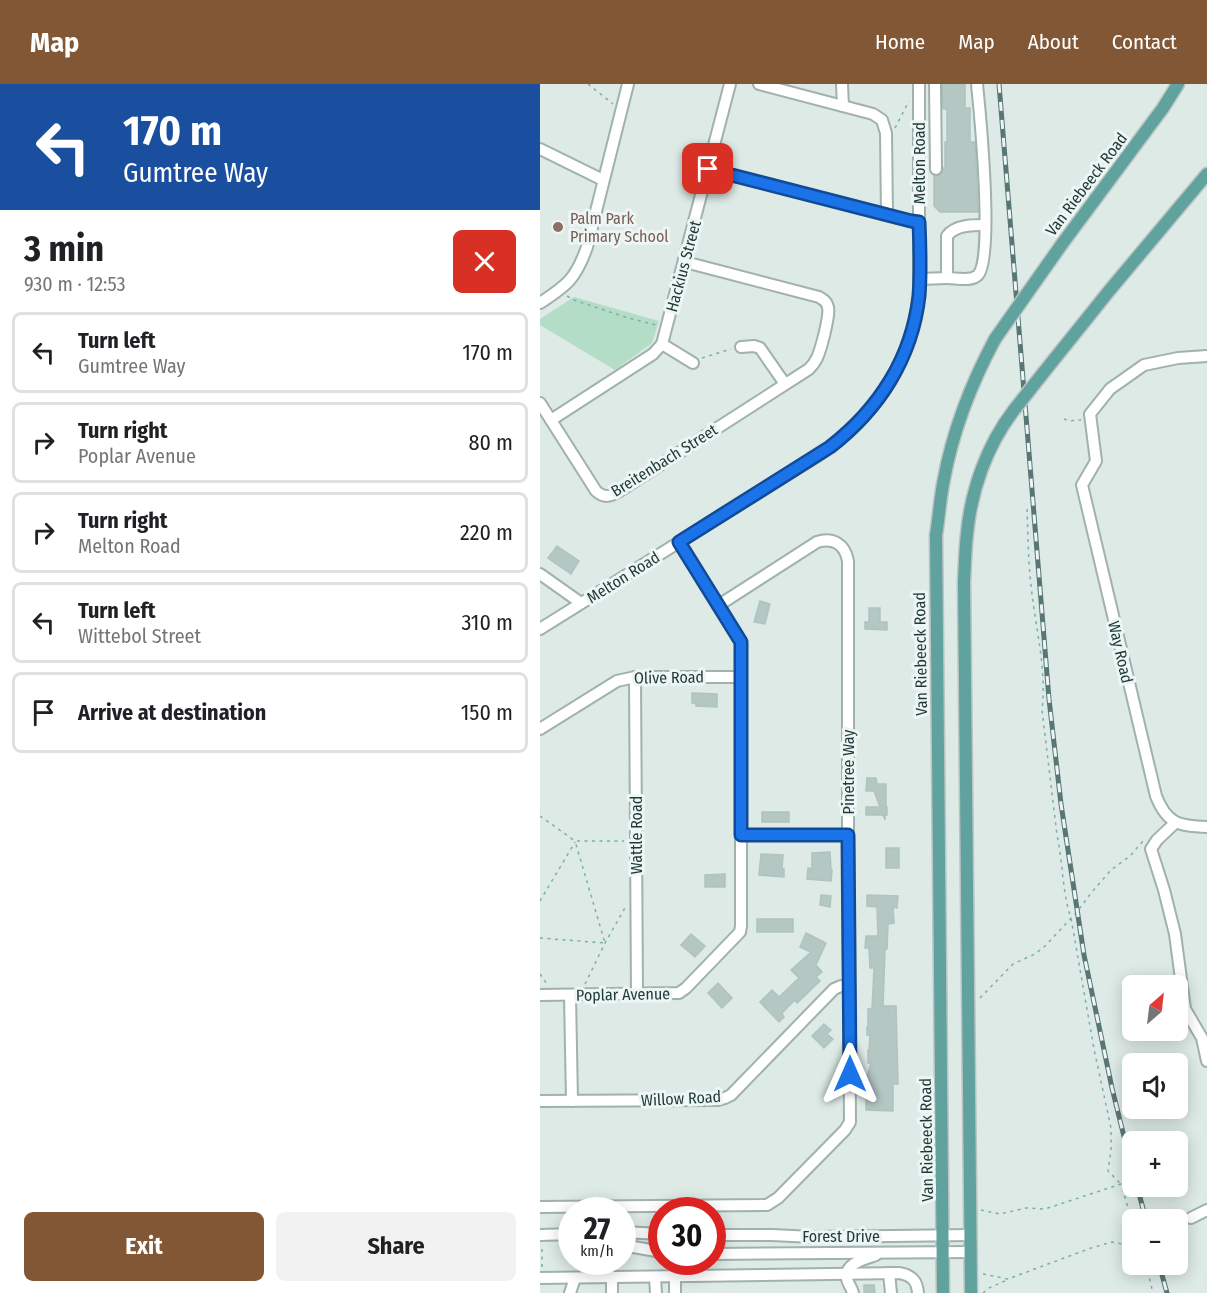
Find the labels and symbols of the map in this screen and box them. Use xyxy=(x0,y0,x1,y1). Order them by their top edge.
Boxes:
street label: Melton Road xyxy=(910,122,929,204)
street label: Van Riebeeck Road xyxy=(1042,129,1131,239)
pin xyxy=(682,143,733,194)
place label: Palm Park Primary School xyxy=(570,209,669,246)
street label: Hackius Street xyxy=(662,217,705,314)
marker: Palm Park Primary School xyxy=(551,220,565,234)
street label: Breitenbach Street xyxy=(608,420,722,501)
street label: Melton Road xyxy=(583,548,663,607)
street label: Van Riebeeck Road xyxy=(910,592,931,716)
street label: Way Road xyxy=(1104,619,1137,685)
street label: Olive Road xyxy=(634,667,704,688)
street label: Pinetree Way xyxy=(839,729,858,814)
street label: Wattle Road xyxy=(627,796,646,874)
north arrow xyxy=(1122,975,1188,1041)
street label: Poplar Avenue xyxy=(576,984,670,1005)
position arrow xyxy=(818,1042,882,1106)
street label: Van Riebeeck Road xyxy=(916,1078,937,1202)
street label: Willow Road xyxy=(640,1087,722,1110)
speed limit sign: 30 xyxy=(648,1197,726,1275)
street label: Forest Drive xyxy=(802,1227,880,1246)

